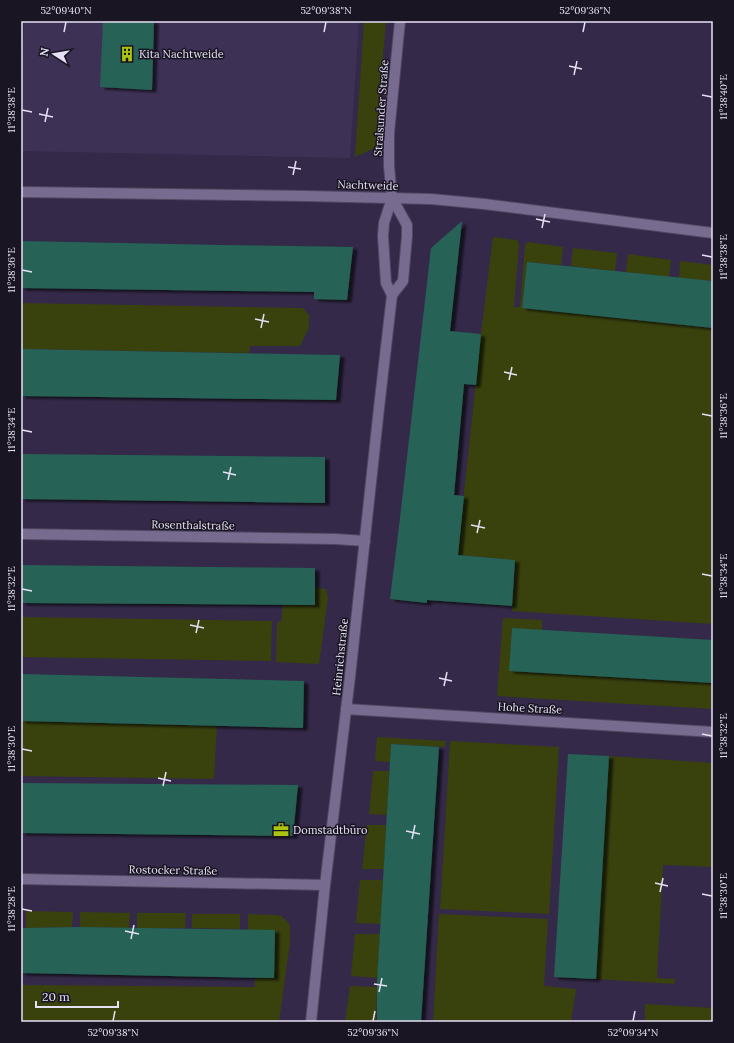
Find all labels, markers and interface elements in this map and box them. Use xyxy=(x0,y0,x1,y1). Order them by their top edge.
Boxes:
text: 52°09'40"N xyxy=(40,4,92,17)
text: 52°09'38"N xyxy=(300,4,352,17)
text: 52°09'36"N xyxy=(559,4,611,17)
north arrow xyxy=(34,34,74,74)
building icon: Kita Nachtweide xyxy=(118,45,136,63)
text: N xyxy=(36,46,52,58)
place label: Kita Nachtweide xyxy=(139,47,224,61)
street label: Stralsunder Straße xyxy=(371,59,391,157)
text: 11°38'40"E xyxy=(717,74,730,120)
text: 11°38'38"E xyxy=(5,87,18,133)
street label: Nachtweide xyxy=(337,177,399,193)
text: 11°38'38"E xyxy=(717,234,730,280)
text: 11°38'36"E xyxy=(5,247,18,293)
text: 11°38'36"E xyxy=(717,393,730,439)
text: 11°38'34"E xyxy=(5,407,18,453)
street label: Rosenthalstraße xyxy=(151,517,235,533)
text: 11°38'34"E xyxy=(717,553,730,599)
text: 11°38'32"E xyxy=(5,566,18,612)
street label: Heinrichstraße xyxy=(329,618,351,696)
street label: Hohe Straße xyxy=(497,699,563,717)
text: 11°38'32"E xyxy=(717,713,730,759)
text: 11°38'30"E xyxy=(5,726,18,772)
office icon: Domstadtbüro xyxy=(272,821,290,839)
place label: Domstadtbüro xyxy=(293,823,367,837)
street label: Rostocker Straße xyxy=(129,862,217,878)
text: 11°38'30"E xyxy=(717,873,730,919)
text: 11°38'28"E xyxy=(5,886,18,932)
scale bar xyxy=(36,983,118,1009)
text: 20 m xyxy=(42,989,70,1004)
text: 52°09'38"N xyxy=(87,1026,139,1039)
text: 52°09'36"N xyxy=(347,1026,399,1039)
text: 52°09'34"N xyxy=(608,1026,659,1039)

